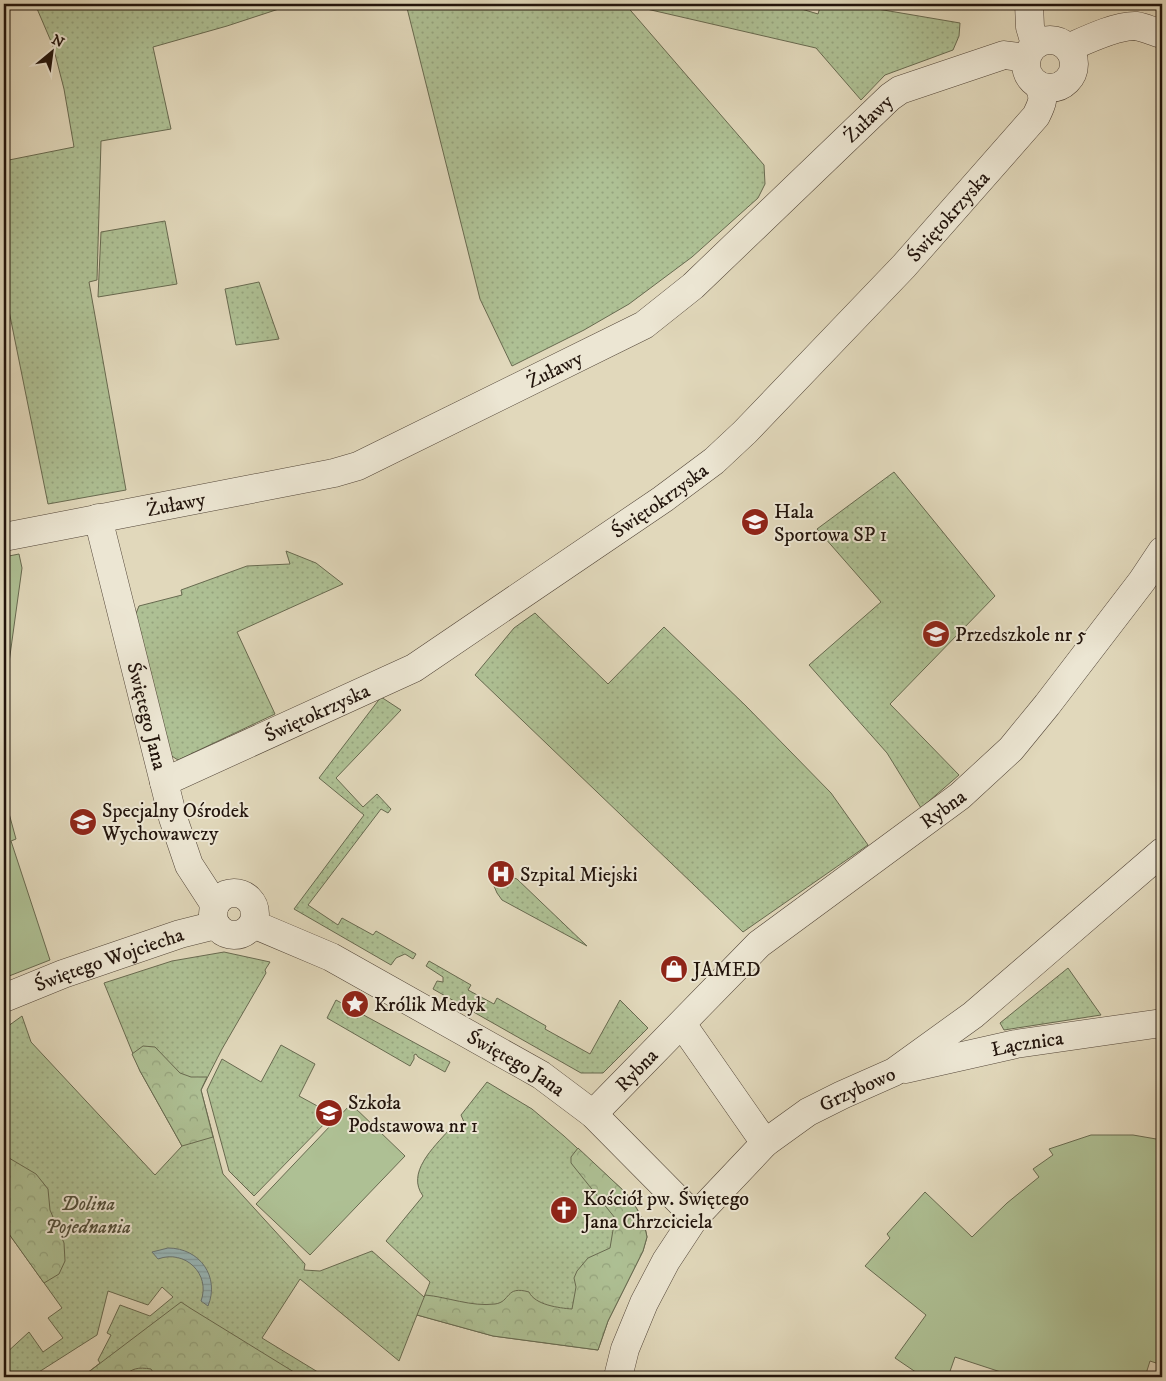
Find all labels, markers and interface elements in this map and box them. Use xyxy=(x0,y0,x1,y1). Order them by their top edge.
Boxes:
north arrow xyxy=(28,28,78,78)
text: N xyxy=(48,31,68,52)
street label: Żuławy xyxy=(839,89,899,149)
street label: Świętokrzyska xyxy=(901,166,996,268)
street label: Żuławy xyxy=(523,346,588,395)
street label: Świętokrzyska xyxy=(606,458,714,544)
street label: Żuławy xyxy=(145,487,208,523)
place label: Hala Sportowa SP 1 xyxy=(774,500,887,548)
school or university icon: Hala Sportowa SP 1 xyxy=(740,507,770,537)
school or university icon: Przedszkole nr 5 xyxy=(921,619,951,649)
place label: Przedszkole nr 5 xyxy=(955,623,1086,648)
street label: Świętego Jana xyxy=(121,660,172,773)
street label: Świętokrzyska xyxy=(260,679,375,749)
street label: Rybna xyxy=(916,784,972,835)
place label: Specjalny Ośrodek Wychowawczy xyxy=(101,799,249,847)
school or university icon: Specjalny Ośrodek Wychowawczy xyxy=(68,807,98,837)
hospital icon: Szpital Miejski xyxy=(486,859,516,889)
place label: Szpital Miejski xyxy=(520,863,638,888)
street label: Świętego Wojciecha xyxy=(31,922,188,998)
shop icon: JAMED xyxy=(659,954,689,984)
place label: JAMED xyxy=(691,958,761,983)
place icon: Królik Medyk xyxy=(340,989,370,1019)
place label: Królik Medyk xyxy=(374,993,486,1018)
street label: Świętego Jana xyxy=(462,1024,570,1103)
street label: Łącznica xyxy=(989,1026,1066,1063)
street label: Rybna xyxy=(611,1043,664,1098)
street label: Grzybowo xyxy=(815,1062,900,1118)
place label: Szkoła Podstawowa nr 1 xyxy=(348,1091,478,1139)
school or university icon: Szkoła Podstawowa nr 1 xyxy=(314,1098,344,1128)
place label: Kościół pw. Świętego Jana Chrzciciela xyxy=(581,1186,749,1235)
park label: Dolina Pojednania xyxy=(45,1192,131,1240)
church icon: Kościół pw. Świętego Jana Chrzciciela xyxy=(549,1195,579,1225)

